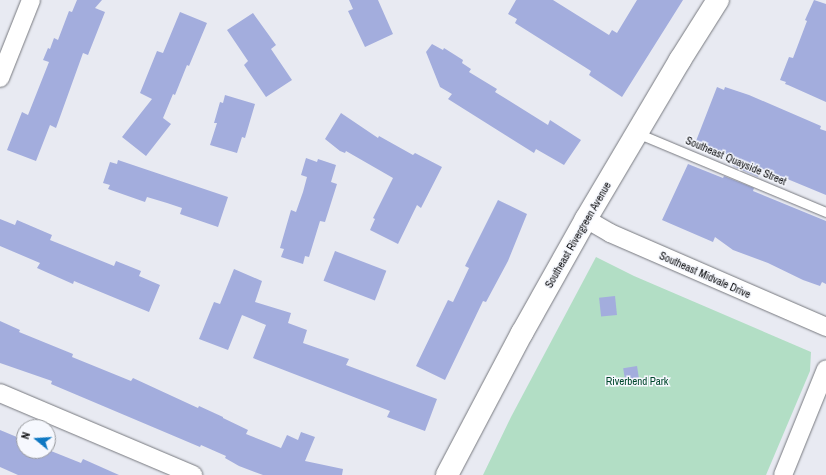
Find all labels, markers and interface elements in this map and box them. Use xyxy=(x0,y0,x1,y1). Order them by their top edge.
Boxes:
street label: Southeast Quayside Street xyxy=(684,134,788,188)
street label: Southeast Rivergreen Avenue xyxy=(542,179,614,291)
street label: Southeast Midvale Drive xyxy=(657,249,753,301)
park label: Riverbend Park xyxy=(606,374,668,388)
north arrow xyxy=(16,419,56,459)
text: N xyxy=(18,430,33,441)

